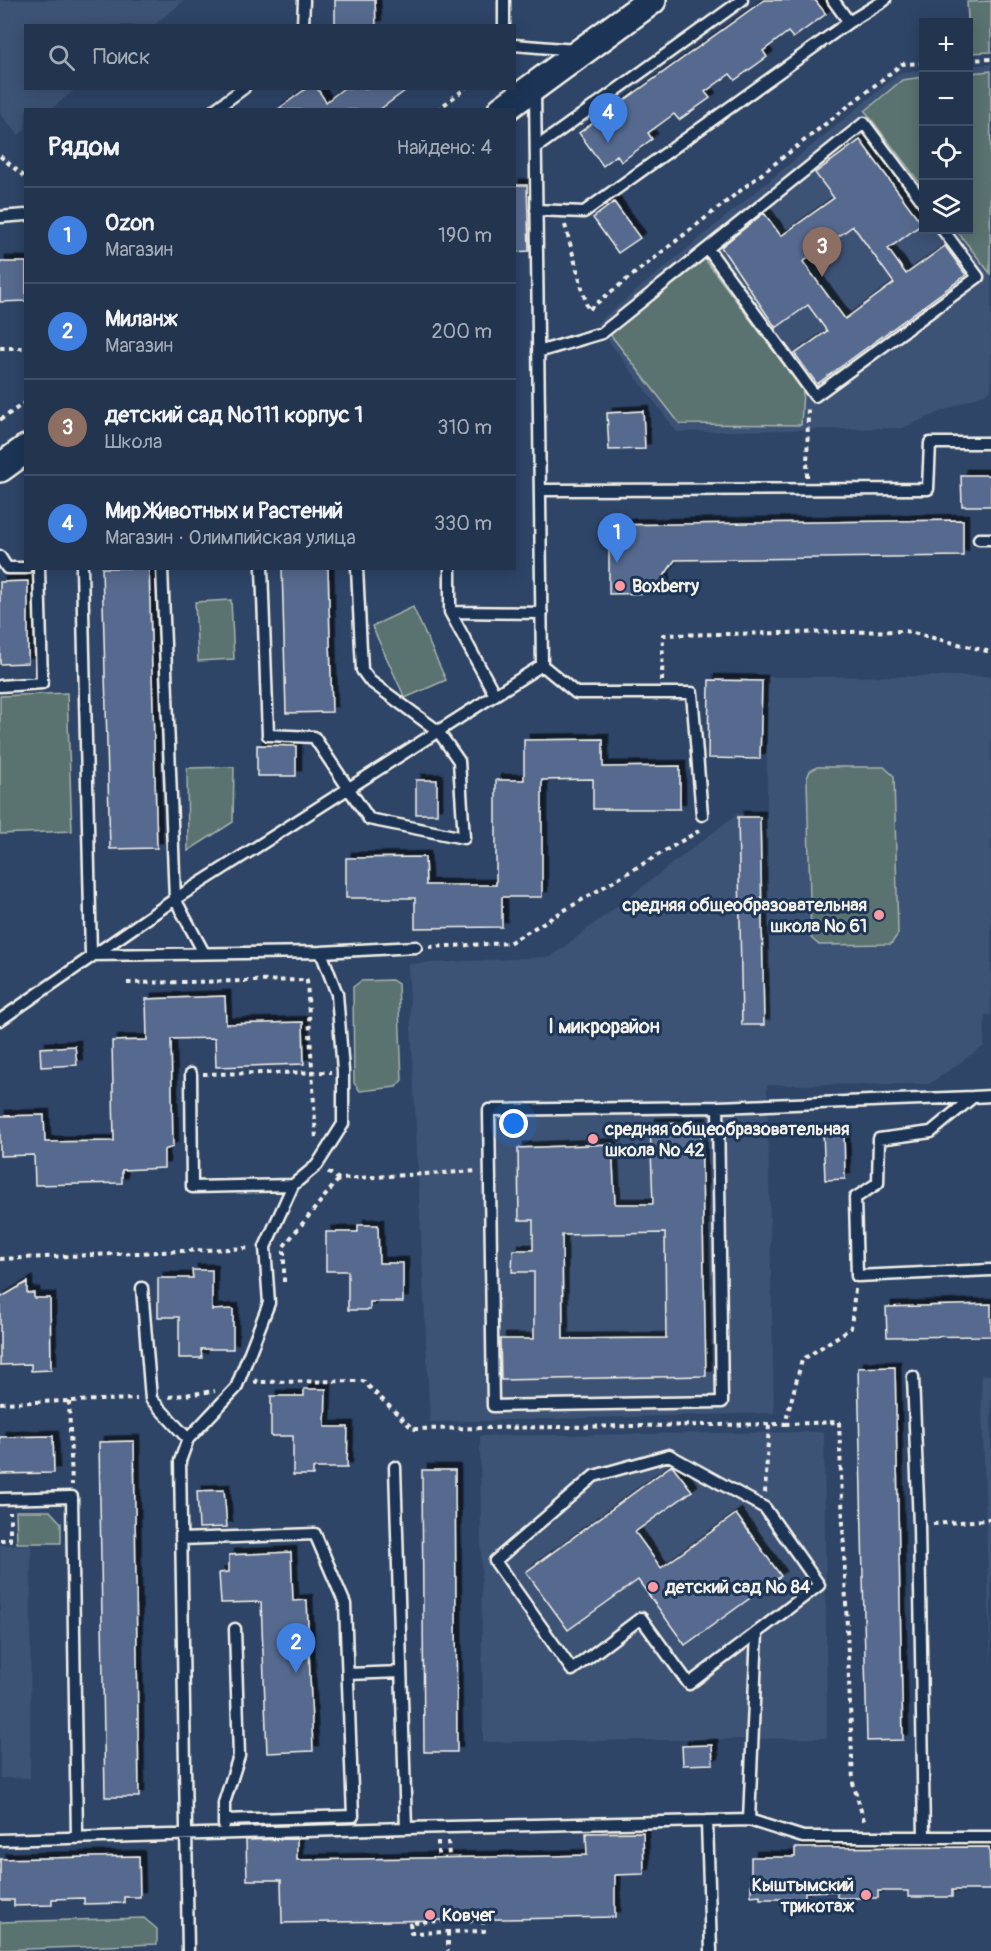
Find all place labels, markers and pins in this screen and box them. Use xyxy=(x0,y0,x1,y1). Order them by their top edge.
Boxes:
pin: 4 xyxy=(588,94,628,143)
pin: 3 xyxy=(802,228,842,277)
pin: 1 xyxy=(598,514,636,563)
place label: Boxberry xyxy=(632,575,699,598)
marker: Boxberry xyxy=(613,579,627,593)
place label: средняя общеобразовательная школа № 61 xyxy=(622,894,867,938)
marker: средняя общеобразовательная школа № 61 xyxy=(872,908,886,922)
place label: средняя общеобразовательная школа № 42 xyxy=(604,1118,849,1162)
marker: средняя общеобразовательная школа № 42 xyxy=(586,1132,600,1146)
place label: детский сад № 84 xyxy=(664,1576,811,1599)
marker: детский сад № 84 xyxy=(646,1580,660,1594)
pin: 2 xyxy=(276,1624,316,1673)
place label: Кыштымский трикотаж xyxy=(752,1874,854,1918)
marker: Кыштымский трикотаж xyxy=(859,1888,873,1902)
place label: Ковчег xyxy=(442,1904,496,1927)
marker: Ковчег xyxy=(423,1908,437,1922)

